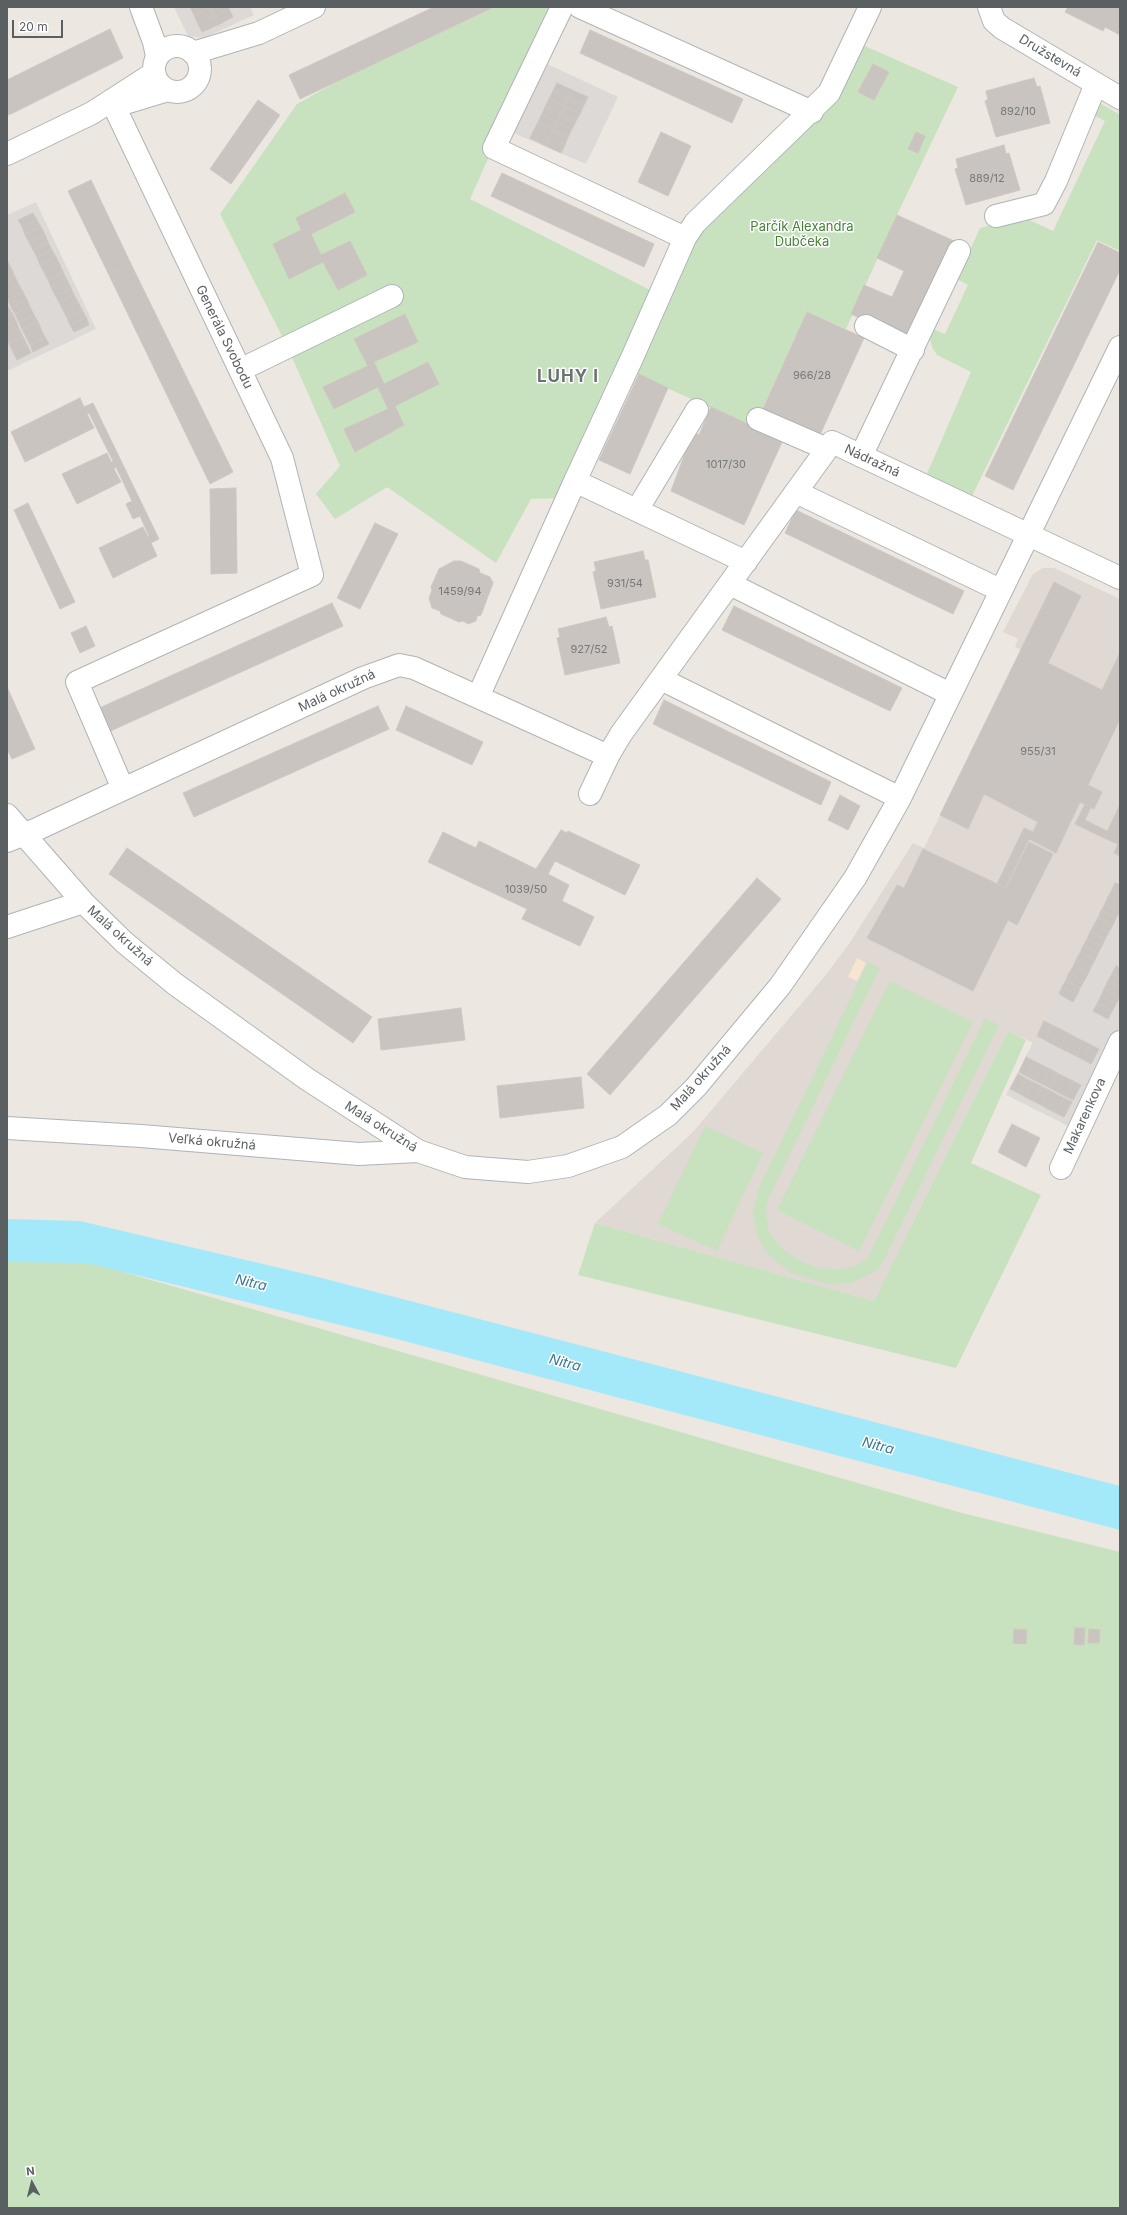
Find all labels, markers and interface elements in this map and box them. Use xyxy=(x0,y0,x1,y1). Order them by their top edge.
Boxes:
scale bar xyxy=(14,12,65,38)
text: 20 m xyxy=(19,19,48,34)
street label: Družstevná xyxy=(1016,31,1084,81)
house number: 892/10 xyxy=(1000,105,1036,119)
house number: 889/12 xyxy=(969,172,1005,186)
park label: Parčík Alexandra Dubčeka xyxy=(750,219,854,250)
street label: Generála Svobodu xyxy=(192,283,256,391)
district label: LUHY I xyxy=(537,367,599,387)
house number: 966/28 xyxy=(793,369,831,383)
street label: Nádražná xyxy=(842,441,902,481)
house number: 1017/30 xyxy=(706,458,746,472)
house number: 931/54 xyxy=(607,577,643,591)
house number: 1459/94 xyxy=(439,585,481,599)
house number: 927/52 xyxy=(570,643,608,657)
street label: Malá okružná xyxy=(296,666,378,716)
house number: 955/31 xyxy=(1020,745,1056,759)
house number: 1039/50 xyxy=(505,883,547,897)
street label: Malá okružná xyxy=(84,902,156,970)
street label: Malá okružná xyxy=(667,1042,735,1114)
street label: Makarenkova xyxy=(1061,1075,1109,1157)
street label: Malá okružná xyxy=(342,1098,420,1156)
street label: Veľká okružná xyxy=(167,1130,257,1154)
water label: Nitra xyxy=(233,1271,269,1295)
water label: Nitra xyxy=(547,1351,583,1375)
water label: Nitra xyxy=(860,1434,896,1458)
north arrow xyxy=(12,2163,52,2203)
text: N xyxy=(26,2164,36,2179)

